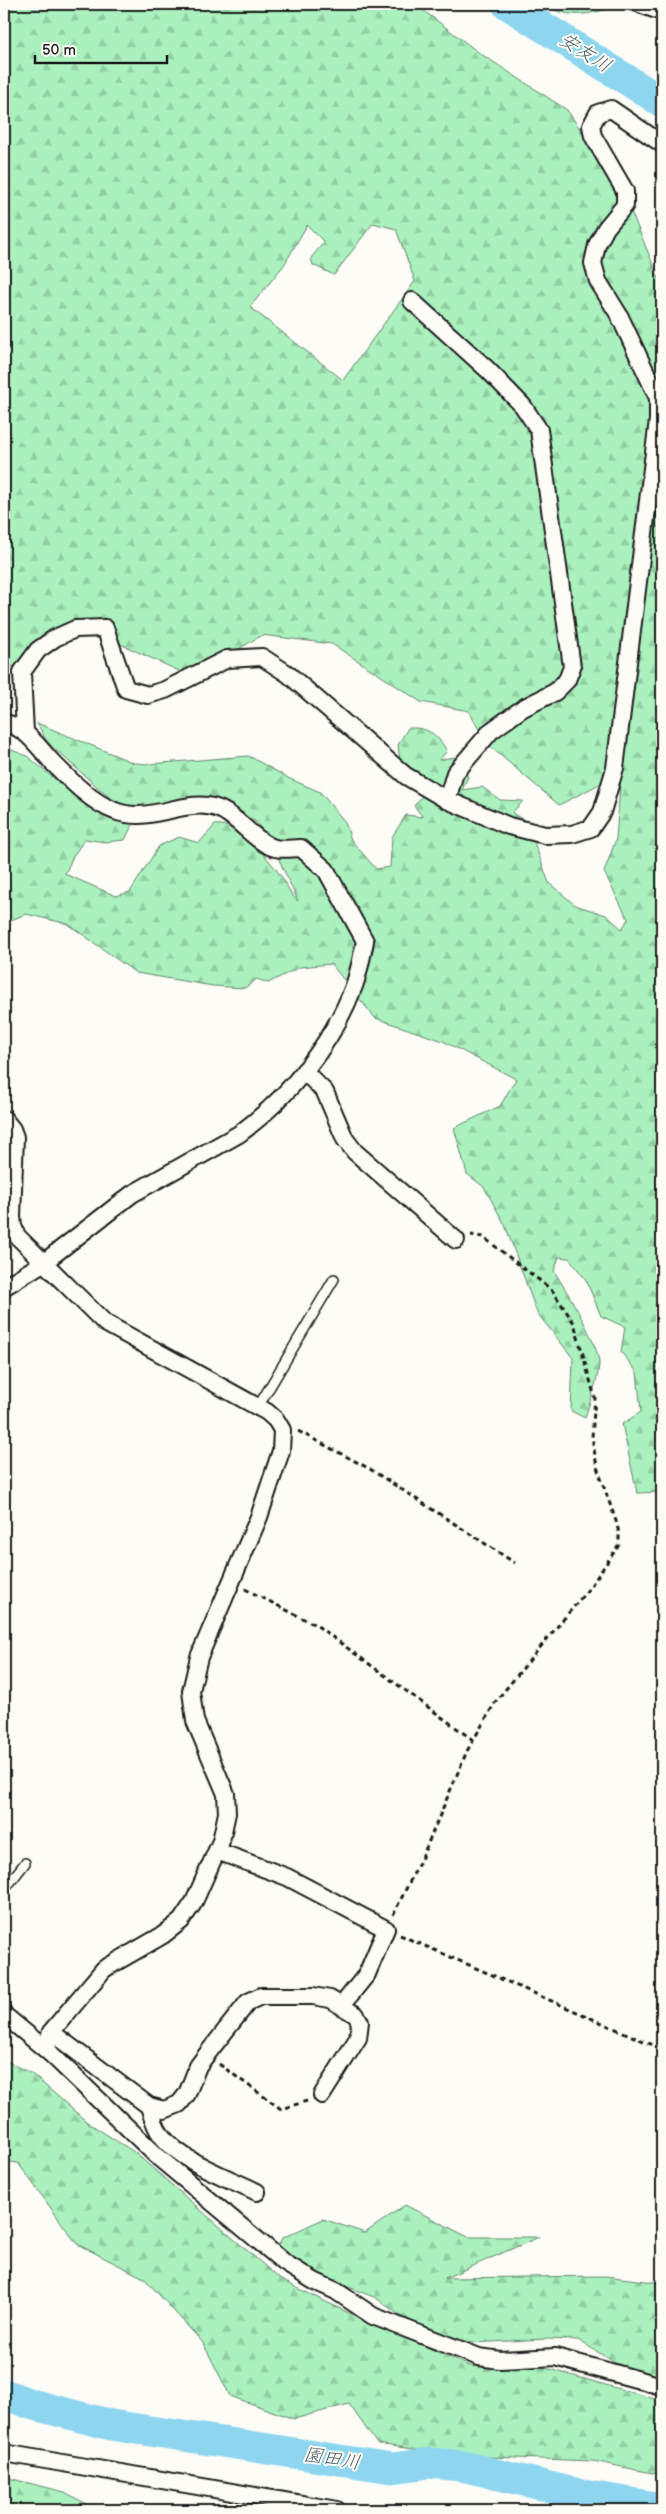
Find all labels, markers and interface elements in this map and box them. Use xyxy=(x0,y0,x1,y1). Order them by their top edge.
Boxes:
water label: 安友川 xyxy=(555,28,615,78)
scale bar xyxy=(35,32,168,64)
text: 50 m xyxy=(42,41,76,60)
water label: 園田川 xyxy=(302,2443,362,2475)

